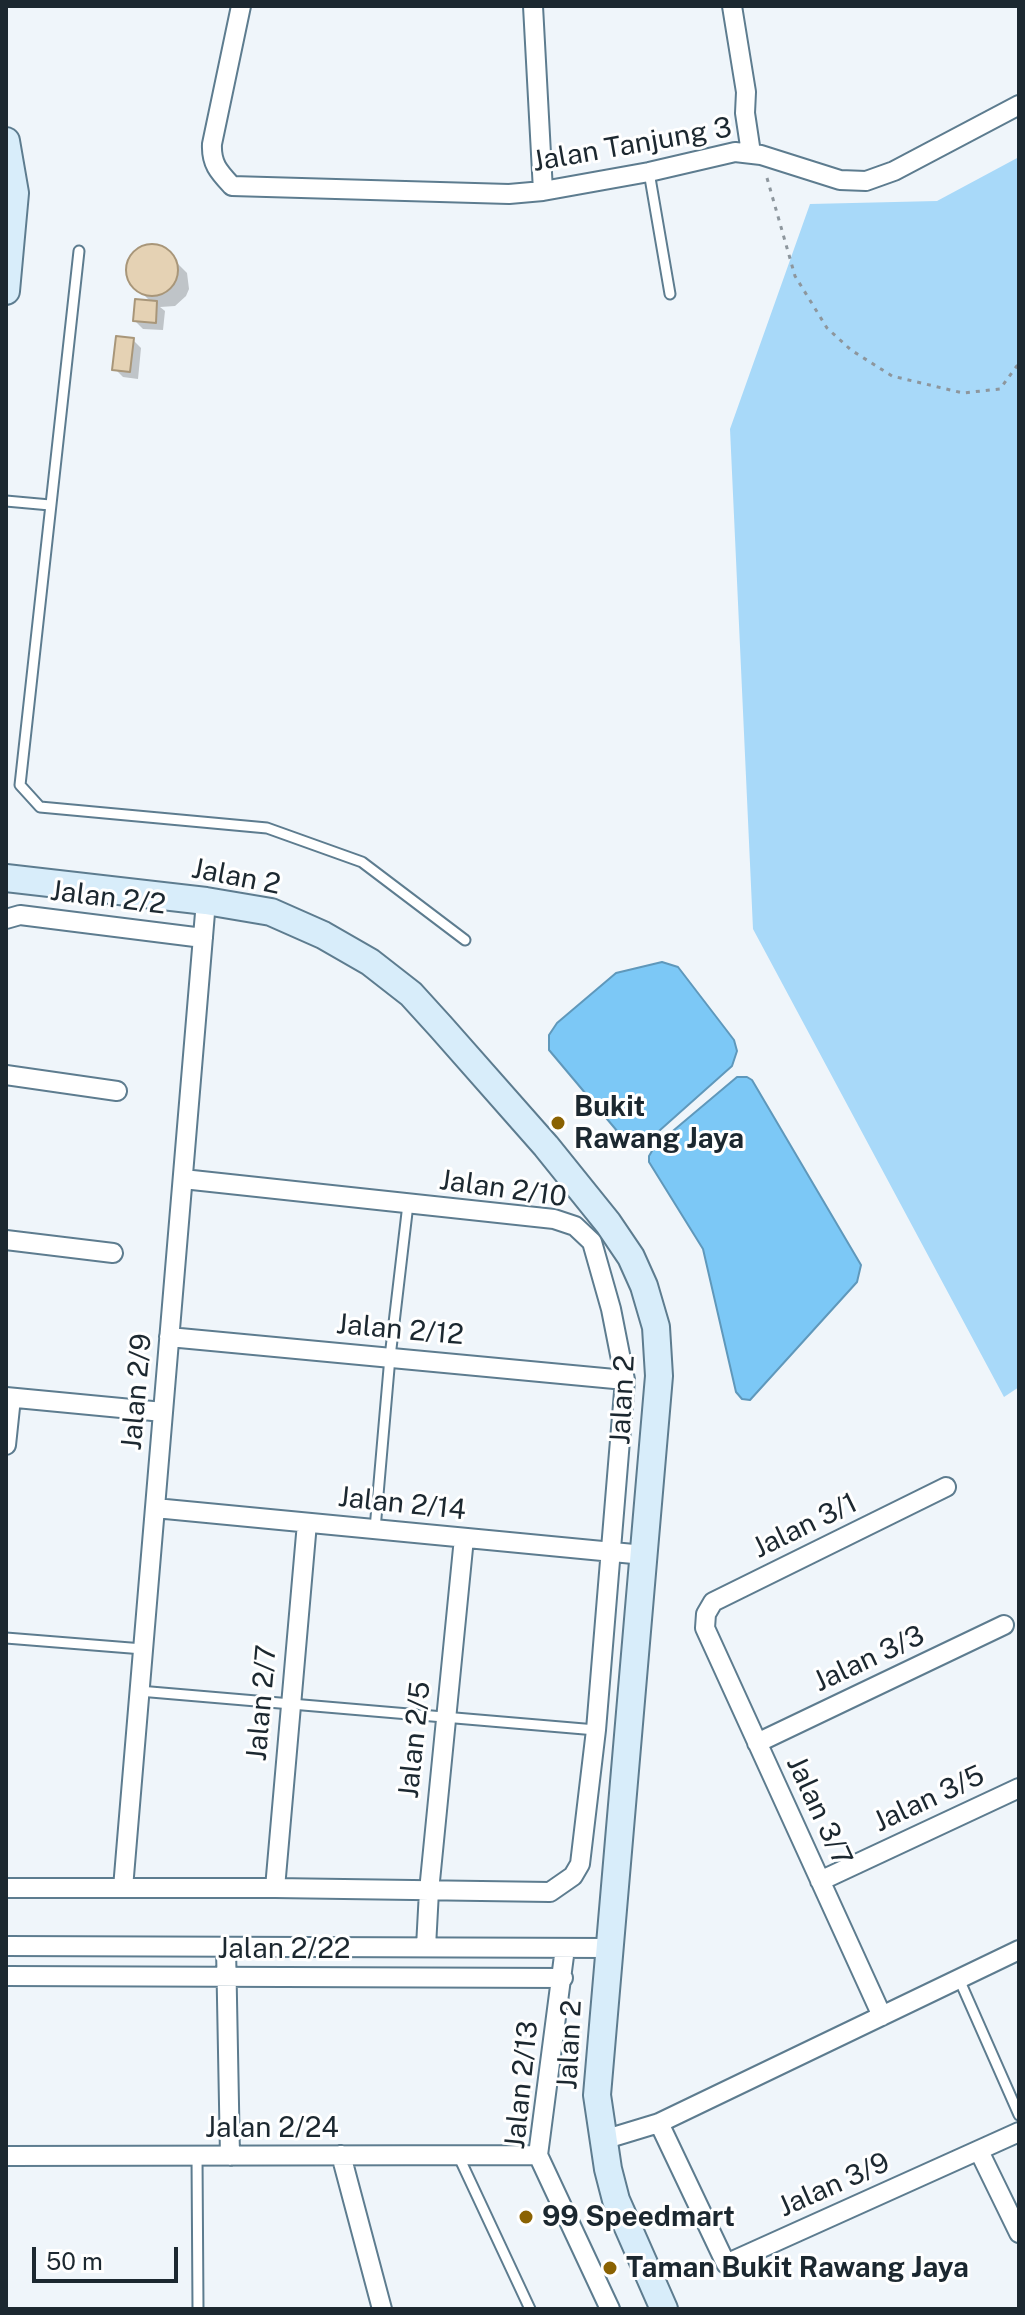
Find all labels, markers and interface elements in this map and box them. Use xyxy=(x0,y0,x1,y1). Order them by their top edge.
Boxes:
street label: Jalan Tanjung 3 xyxy=(530,111,734,179)
street label: Jalan 2 xyxy=(189,852,283,902)
street label: Jalan 2/2 xyxy=(48,874,168,922)
place label: Bukit Rawang Jaya xyxy=(574,1090,744,1156)
marker: Bukit Rawang Jaya xyxy=(549,1114,567,1132)
street label: Jalan 2/10 xyxy=(437,1163,569,1215)
street label: Jalan 2/12 xyxy=(335,1308,465,1352)
street label: Jalan 2/9 xyxy=(115,1332,159,1452)
street label: Jalan 2 xyxy=(604,1354,642,1446)
street label: Jalan 2/14 xyxy=(336,1481,468,1527)
street label: Jalan 3/1 xyxy=(747,1486,863,1566)
street label: Jalan 3/3 xyxy=(808,1619,930,1699)
street label: Jalan 2/7 xyxy=(240,1644,284,1762)
street label: Jalan 2/5 xyxy=(392,1680,438,1800)
street label: Jalan 3/7 xyxy=(779,1751,859,1871)
street label: Jalan 3/5 xyxy=(868,1759,990,1839)
street label: Jalan 2/22 xyxy=(217,1932,351,1966)
street label: Jalan 2 xyxy=(551,1999,589,2091)
street label: Jalan 2/13 xyxy=(499,2019,545,2151)
street label: Jalan 2/24 xyxy=(205,2111,339,2145)
street label: Jalan 3/9 xyxy=(773,2146,895,2224)
place label: 99 Speedmart xyxy=(542,2200,735,2234)
marker: 99 Speedmart xyxy=(517,2208,535,2226)
scale bar xyxy=(36,2231,182,2281)
text: 50 m xyxy=(46,2247,103,2275)
place label: Taman Bukit Rawang Jaya xyxy=(626,2251,969,2285)
marker: Taman Bukit Rawang Jaya xyxy=(601,2259,619,2277)

